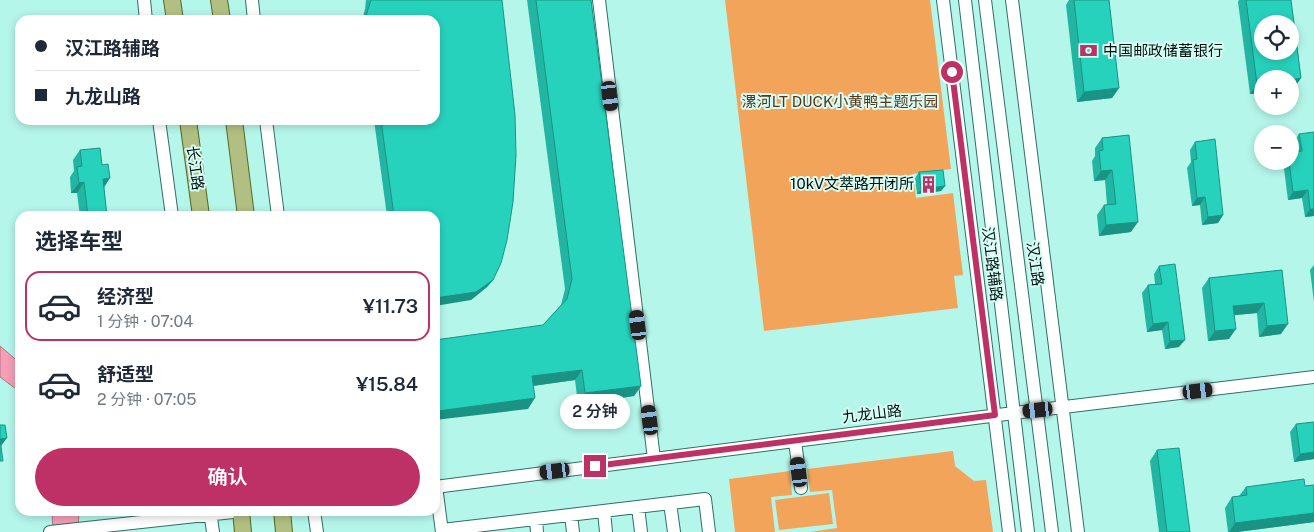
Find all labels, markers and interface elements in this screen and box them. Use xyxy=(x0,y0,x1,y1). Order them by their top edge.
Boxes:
map controls xyxy=(1254,15,1299,170)
button: locate xyxy=(1254,15,1299,60)
text: 汉江路辅路 xyxy=(65,37,160,59)
bank icon: 中国邮政储蓄银行 xyxy=(1079,41,1099,61)
place label: 中国邮政储蓄银行 xyxy=(1103,42,1223,59)
route start xyxy=(941,61,963,83)
button: + xyxy=(1254,70,1299,115)
car xyxy=(600,80,619,112)
text: 九龙山路 xyxy=(65,85,141,107)
park label: 漯河LT DUCK小黄鸭主题乐园 xyxy=(742,93,938,110)
button: − xyxy=(1254,125,1299,170)
street label: 长江路 xyxy=(184,144,207,191)
building icon: 10kV文萃路开闭所 xyxy=(918,174,938,194)
place label: 10kV文萃路开闭所 xyxy=(790,175,914,192)
street label: 汉江路辅路 xyxy=(979,226,1006,302)
text: 选择车型 xyxy=(35,228,123,254)
street label: 汉江路 xyxy=(1024,240,1047,287)
icon: car xyxy=(37,284,82,329)
text: 经济型 xyxy=(97,285,154,307)
text: ¥11.73 xyxy=(363,295,418,317)
car xyxy=(628,309,647,341)
text: 1 分钟 · 07:04 xyxy=(97,312,193,331)
icon: car xyxy=(37,362,82,407)
text: 舒适型 xyxy=(97,363,154,385)
text: ¥15.84 xyxy=(356,373,418,395)
car xyxy=(1182,382,1213,400)
text: 2 分钟 · 07:05 xyxy=(97,390,197,409)
callout: 2 分钟 xyxy=(560,394,630,428)
street label: 九龙山路 xyxy=(841,401,903,426)
car xyxy=(1022,401,1053,419)
text: 2 分钟 xyxy=(572,402,618,421)
car xyxy=(640,404,659,436)
button: 确认 xyxy=(35,448,420,506)
route end xyxy=(584,455,606,477)
car xyxy=(789,456,808,488)
car xyxy=(539,462,570,480)

